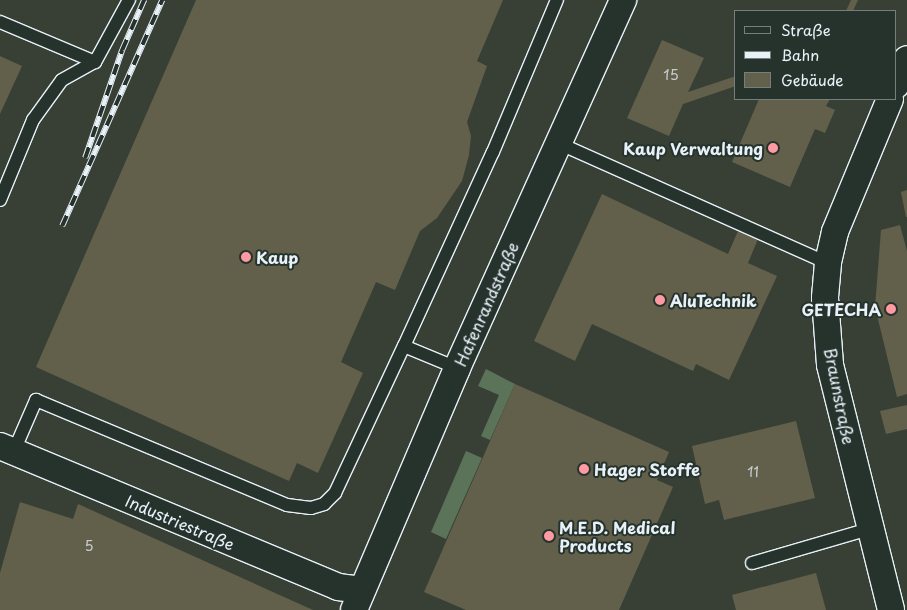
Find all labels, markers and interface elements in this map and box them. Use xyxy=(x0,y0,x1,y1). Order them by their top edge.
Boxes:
legend xyxy=(734,10,897,100)
text: Straße xyxy=(781,18,831,41)
text: Bahn xyxy=(781,43,819,66)
house number: 15 xyxy=(663,67,679,83)
text: Gebäude xyxy=(781,68,843,91)
place label: Kaup Verwaltung xyxy=(623,138,763,158)
marker: Kaup Verwaltung xyxy=(767,142,779,154)
street label: Hafenrandstraße xyxy=(450,239,522,369)
place label: Kaup xyxy=(256,247,298,267)
marker: Kaup xyxy=(240,251,252,263)
place label: AluTechnik xyxy=(670,290,757,310)
marker: AluTechnik xyxy=(654,294,666,306)
place label: GETECHA xyxy=(801,299,881,319)
marker: GETECHA xyxy=(885,303,897,315)
street label: Braunstraße xyxy=(821,346,859,446)
place label: Hager Stoffe xyxy=(594,459,701,479)
marker: Hager Stoffe xyxy=(578,463,590,475)
house number: 11 xyxy=(747,464,759,480)
street label: Industriestraße xyxy=(123,490,237,554)
place label: M.E.D. Medical Products xyxy=(559,517,676,555)
marker: M.E.D. Medical Products xyxy=(543,530,555,542)
house number: 5 xyxy=(84,538,94,554)

